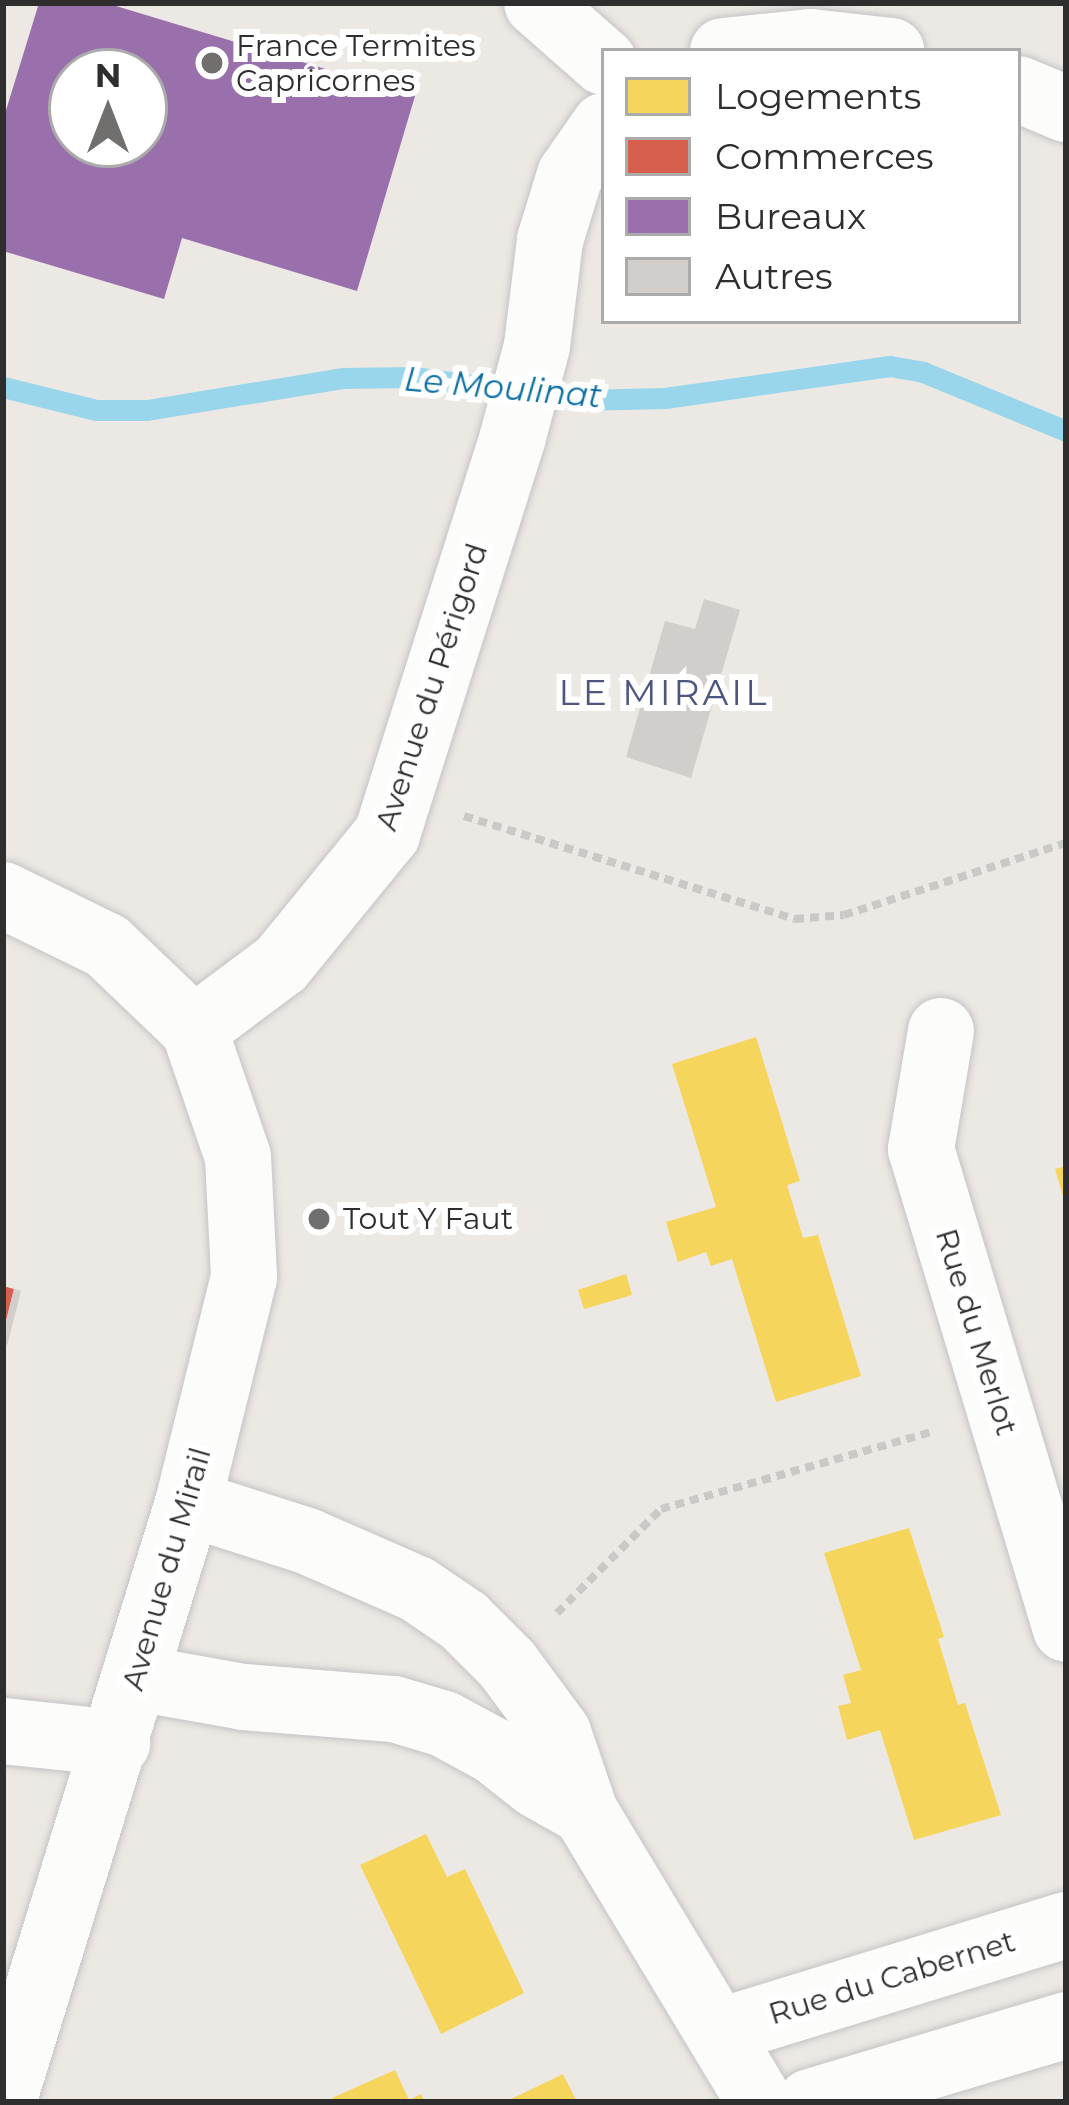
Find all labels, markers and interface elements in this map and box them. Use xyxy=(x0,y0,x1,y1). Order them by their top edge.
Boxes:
place label: France Termites Capricornes xyxy=(236,28,476,98)
north arrow xyxy=(48,48,168,168)
legend xyxy=(601,48,1021,324)
marker: France Termites Capricornes xyxy=(199,50,225,76)
text: N xyxy=(95,55,121,95)
text: Logements xyxy=(715,74,921,118)
text: Commerces xyxy=(715,134,934,178)
text: Bureaux xyxy=(715,194,866,238)
text: Autres xyxy=(715,254,833,298)
water label: Le Moulinat xyxy=(403,360,603,416)
street label: Avenue du Périgord xyxy=(369,539,495,835)
district label: LE MIRAIL xyxy=(559,671,769,715)
place label: Tout Y Faut xyxy=(343,1201,513,1237)
marker: Tout Y Faut xyxy=(306,1206,332,1232)
street label: Rue du Merlot xyxy=(928,1224,1024,1440)
street label: Avenue du Mirail xyxy=(115,1443,219,1695)
street label: Rue du Cabernet xyxy=(764,1923,1020,2033)

